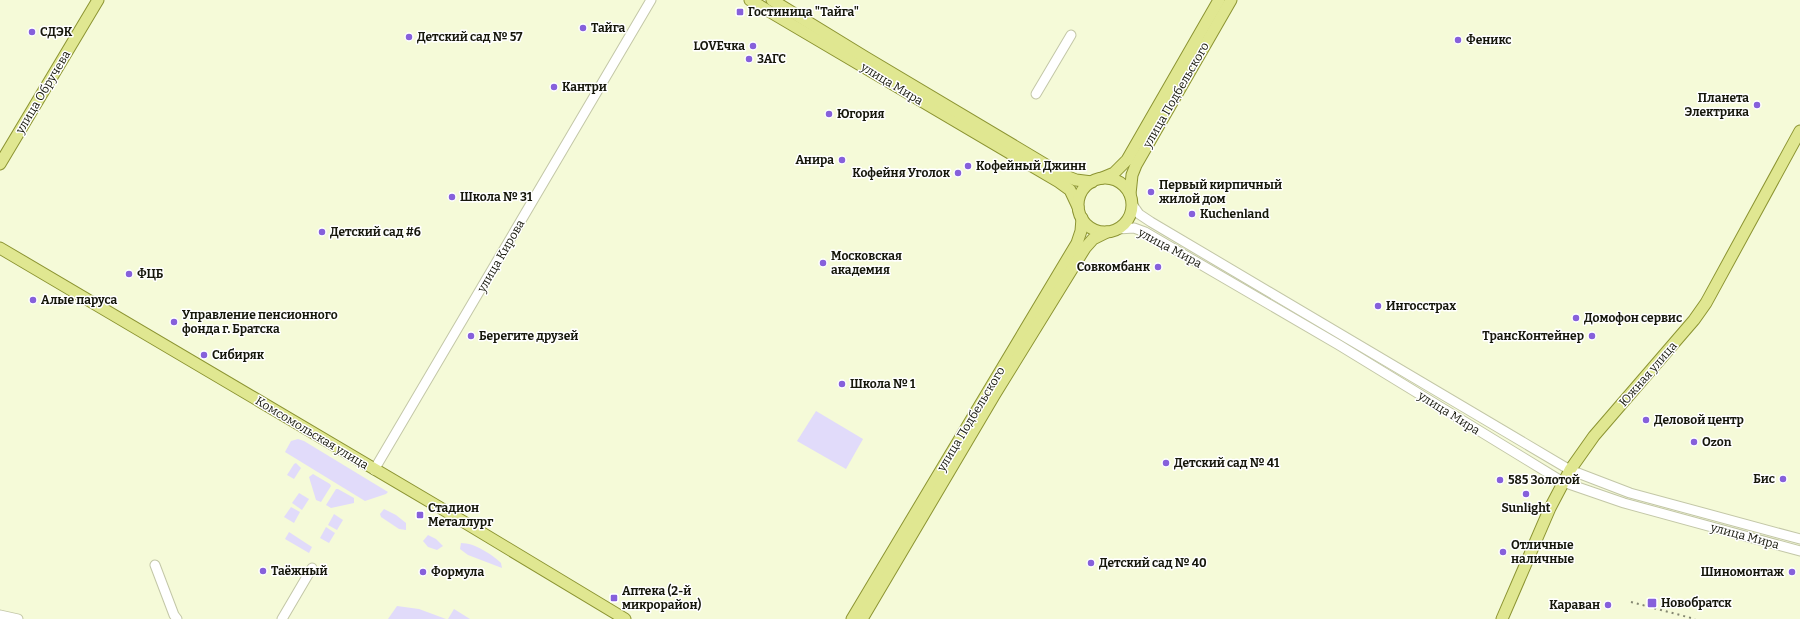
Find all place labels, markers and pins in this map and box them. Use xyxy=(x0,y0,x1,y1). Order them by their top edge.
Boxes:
place label: Гостиница "Тайга" xyxy=(748,5,859,19)
marker: Гостиница "Тайга" xyxy=(735,7,745,17)
place label: Тайга xyxy=(591,21,625,35)
marker: Тайга xyxy=(578,23,588,33)
place label: СДЭК xyxy=(40,25,73,39)
marker: СДЭК xyxy=(27,27,37,37)
place label: Детский сад № 57 xyxy=(417,30,523,44)
marker: Детский сад № 57 xyxy=(404,32,414,42)
place label: Феникс xyxy=(1466,33,1512,47)
marker: Феникс xyxy=(1453,35,1463,45)
place label: LOVEчка xyxy=(693,39,745,53)
marker: LOVEчка xyxy=(748,41,758,51)
place label: ЗАГС xyxy=(757,52,786,66)
marker: ЗАГС xyxy=(744,54,754,64)
place label: Кантри xyxy=(562,80,607,94)
marker: Кантри xyxy=(549,82,559,92)
place label: Планета Электрика xyxy=(1684,91,1749,119)
marker: Планета Электрика xyxy=(1752,100,1762,110)
place label: Югория xyxy=(837,107,885,121)
marker: Югория xyxy=(824,109,834,119)
place label: Анира xyxy=(795,153,834,167)
marker: Анира xyxy=(837,155,847,165)
place label: Кофейный Джинн xyxy=(976,159,1086,173)
marker: Кофейный Джинн xyxy=(963,161,973,171)
place label: Кофейня Уголок xyxy=(852,166,951,180)
marker: Кофейня Уголок xyxy=(953,168,963,178)
place label: Первый кирпичный жилой дом xyxy=(1159,178,1282,206)
marker: Первый кирпичный жилой дом xyxy=(1146,187,1156,197)
place label: Школа № 31 xyxy=(460,190,533,204)
marker: Школа № 31 xyxy=(447,192,457,202)
place label: Kuchenland xyxy=(1200,207,1270,221)
marker: Kuchenland xyxy=(1187,209,1197,219)
place label: Детский сад #6 xyxy=(330,225,421,239)
marker: Детский сад #6 xyxy=(317,227,327,237)
place label: Московская академия xyxy=(831,249,902,277)
marker: Московская академия xyxy=(818,258,828,268)
place label: Совкомбанк xyxy=(1077,260,1151,274)
marker: Совкомбанк xyxy=(1153,262,1163,272)
place label: ФЦБ xyxy=(137,267,164,281)
marker: ФЦБ xyxy=(124,269,134,279)
place label: Алые паруса xyxy=(41,293,118,307)
marker: Алые паруса xyxy=(28,295,38,305)
place label: Ингосстрах xyxy=(1386,299,1456,313)
marker: Ингосстрах xyxy=(1373,301,1383,311)
place label: Управление пенсионного фонда г. Братска xyxy=(182,308,338,336)
place label: Домофон сервис xyxy=(1584,311,1682,325)
marker: Домофон сервис xyxy=(1571,313,1581,323)
marker: Управление пенсионного фонда г. Братска xyxy=(169,317,179,327)
place label: Берегите друзей xyxy=(479,329,578,343)
place label: ТрансКонтейнер xyxy=(1482,329,1584,343)
marker: Берегите друзей xyxy=(466,331,476,341)
marker: ТрансКонтейнер xyxy=(1587,331,1597,341)
place label: Сибиряк xyxy=(212,348,265,362)
marker: Сибиряк xyxy=(199,350,209,360)
place label: Школа № 1 xyxy=(850,377,916,391)
marker: Школа № 1 xyxy=(837,379,847,389)
place label: Деловой центр xyxy=(1654,413,1744,427)
marker: Деловой центр xyxy=(1641,415,1651,425)
place label: Ozon xyxy=(1702,435,1732,449)
marker: Ozon xyxy=(1689,437,1699,447)
place label: Детский сад № 41 xyxy=(1174,456,1280,470)
marker: Детский сад № 41 xyxy=(1161,458,1171,468)
place label: Бис xyxy=(1753,472,1775,486)
place label: 585 Золотой xyxy=(1508,473,1580,487)
marker: Бис xyxy=(1778,474,1788,484)
marker: 585 Золотой xyxy=(1495,475,1505,485)
marker: Sunlight xyxy=(1521,489,1531,499)
place label: Стадион Металлург xyxy=(428,501,493,529)
place label: Sunlight xyxy=(1501,501,1551,515)
marker: Стадион Металлург xyxy=(415,510,425,520)
place label: Отличные наличные xyxy=(1511,538,1574,566)
marker: Отличные наличные xyxy=(1498,547,1508,557)
place label: Детский сад № 40 xyxy=(1099,556,1207,570)
marker: Детский сад № 40 xyxy=(1086,558,1096,568)
place label: Таёжный xyxy=(271,564,328,578)
place label: Формула xyxy=(431,565,484,579)
place label: Шиномонтаж xyxy=(1701,565,1785,579)
marker: Таёжный xyxy=(258,566,268,576)
marker: Формула xyxy=(418,567,428,577)
marker: Шиномонтаж xyxy=(1787,567,1797,577)
place label: Аптека (2-й микрорайон) xyxy=(622,583,702,612)
marker: Аптека (2-й микрорайон) xyxy=(609,593,619,603)
place label: Новобратск xyxy=(1661,596,1732,610)
marker: Новобратск xyxy=(1646,597,1658,609)
place label: Караван xyxy=(1549,598,1600,612)
marker: Караван xyxy=(1603,600,1613,610)

